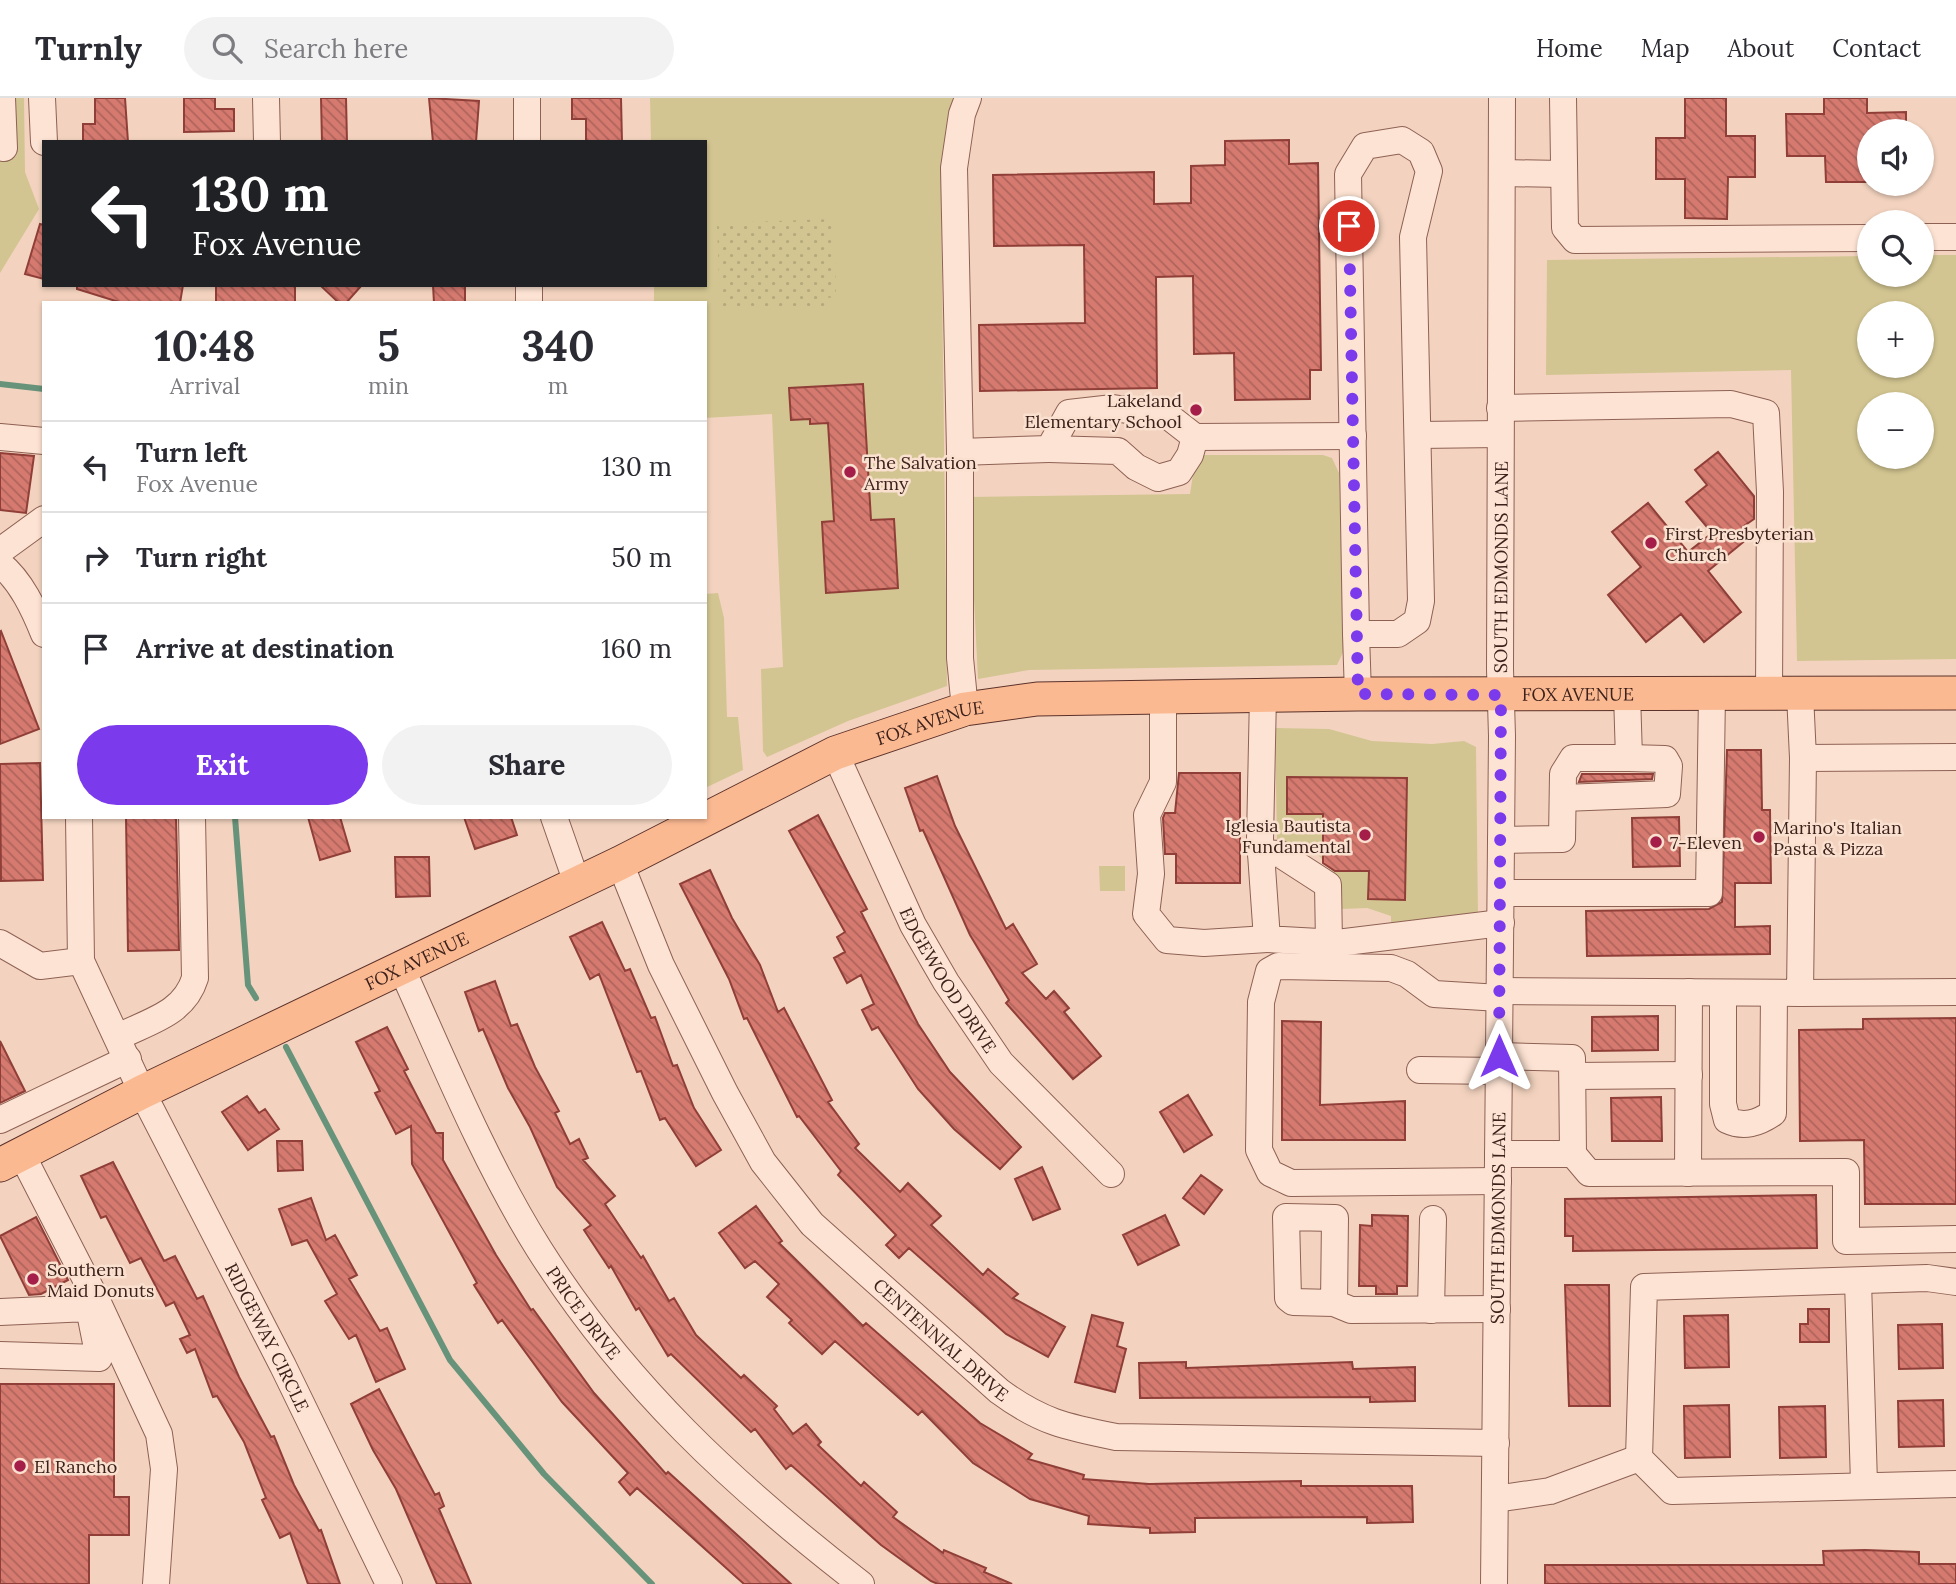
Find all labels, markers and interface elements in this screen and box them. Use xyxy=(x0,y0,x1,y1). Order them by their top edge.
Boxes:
search box xyxy=(184,17,674,80)
text: Turnly xyxy=(35,27,142,69)
icon: search xyxy=(208,29,246,67)
text: Search here xyxy=(264,32,408,65)
text: Home xyxy=(1536,33,1603,64)
text: Map xyxy=(1641,33,1690,64)
text: About xyxy=(1728,33,1794,64)
text: Contact xyxy=(1832,33,1921,64)
map controls xyxy=(1857,119,1934,469)
button: sound xyxy=(1857,119,1934,196)
text: 130 m xyxy=(192,162,328,224)
icon: left xyxy=(77,168,168,259)
pin xyxy=(1319,196,1379,256)
icon: arrive xyxy=(1330,207,1368,245)
button: search xyxy=(1857,210,1934,287)
text: Fox Avenue xyxy=(192,223,362,264)
button: + xyxy=(1857,301,1934,378)
text: 10:48 xyxy=(154,319,256,373)
text: 5 xyxy=(377,319,400,373)
text: 340 xyxy=(521,319,595,373)
text: Arrival xyxy=(170,371,240,400)
text: min xyxy=(368,371,409,400)
text: m xyxy=(548,371,568,400)
place label: Lakeland Elementary School xyxy=(1024,389,1182,433)
button: − xyxy=(1857,392,1934,469)
marker: Lakeland Elementary School xyxy=(1188,402,1204,418)
text: Turn left xyxy=(136,436,247,469)
icon: left xyxy=(77,448,115,486)
text: 130 m xyxy=(602,450,672,483)
place label: The Salvation Army xyxy=(863,451,977,495)
street label: SOUTH EDMONDS LANE xyxy=(1488,461,1512,673)
marker: The Salvation Army xyxy=(842,464,858,480)
text: Fox Avenue xyxy=(136,469,258,498)
place label: First Presbyterian Church xyxy=(1665,522,1814,566)
marker: First Presbyterian Church xyxy=(1643,535,1659,551)
icon: right xyxy=(77,539,115,577)
text: Turn right xyxy=(136,541,267,574)
text: 50 m xyxy=(612,541,672,574)
icon: arrive xyxy=(77,630,115,668)
text: Arrive at destination xyxy=(136,632,394,665)
text: 160 m xyxy=(601,632,672,665)
street label: FOX AVENUE xyxy=(1522,682,1634,705)
street label: FOX AVENUE xyxy=(873,695,985,750)
button: Exit xyxy=(77,725,368,805)
button: Share xyxy=(382,725,672,805)
place label: Iglesia Bautista Fundamental xyxy=(1225,814,1351,858)
place label: Marino's Italian Pasta & Pizza xyxy=(1773,816,1902,860)
marker: Iglesia Bautista Fundamental xyxy=(1357,827,1373,843)
marker: Marino's Italian Pasta & Pizza xyxy=(1751,829,1767,845)
place label: 7-Eleven xyxy=(1670,831,1742,854)
marker: 7-Eleven xyxy=(1648,834,1664,850)
street label: EDGEWOOD DRIVE xyxy=(895,903,1002,1057)
street label: FOX AVENUE xyxy=(361,926,472,995)
position arrow xyxy=(1462,1019,1536,1093)
street label: SOUTH EDMONDS LANE xyxy=(1485,1112,1510,1324)
place label: Southern Maid Donuts xyxy=(47,1258,154,1302)
street label: RIDGEWAY CIRCLE xyxy=(220,1259,315,1415)
street label: PRICE DRIVE xyxy=(542,1262,626,1364)
marker: Southern Maid Donuts xyxy=(25,1271,41,1287)
street label: CENTENNIAL DRIVE xyxy=(869,1273,1013,1406)
place label: El Rancho xyxy=(34,1455,117,1478)
marker: El Rancho xyxy=(12,1458,28,1474)

